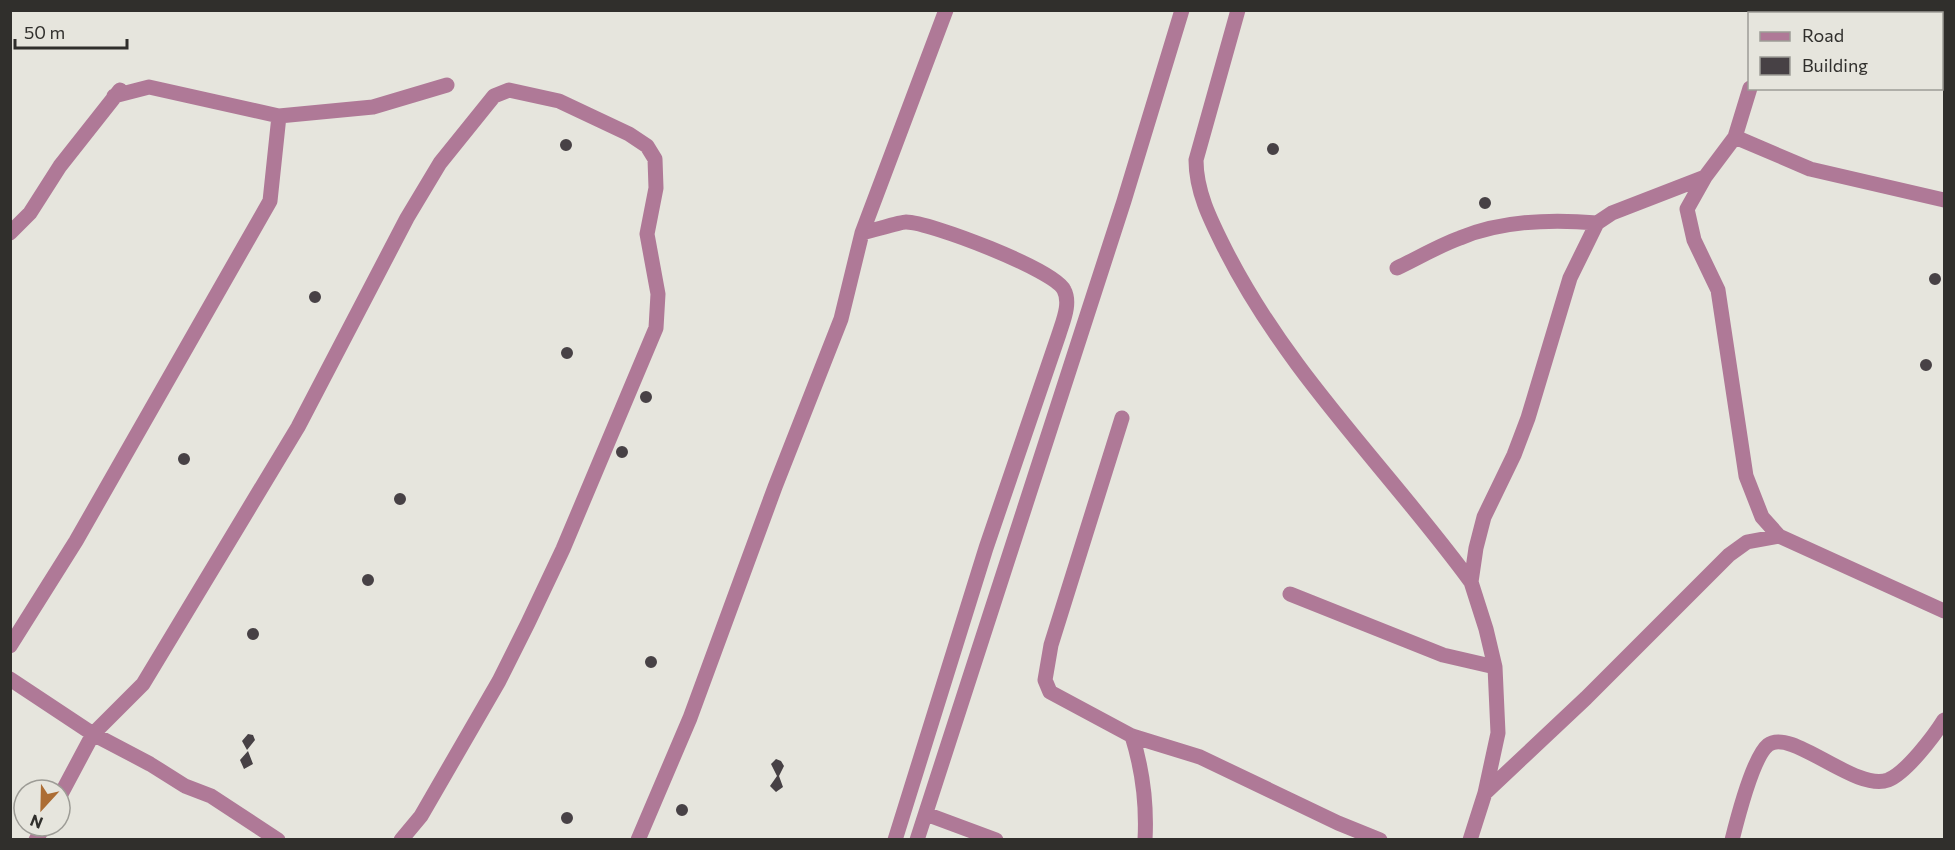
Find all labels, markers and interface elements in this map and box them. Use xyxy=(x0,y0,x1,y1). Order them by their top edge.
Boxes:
scale bar xyxy=(15,12,128,50)
legend xyxy=(1748,12,1943,90)
text: 50 m xyxy=(24,21,65,43)
text: Road xyxy=(1802,24,1844,46)
text: Building xyxy=(1802,54,1868,76)
north arrow xyxy=(12,778,72,838)
text: N xyxy=(27,811,45,833)

